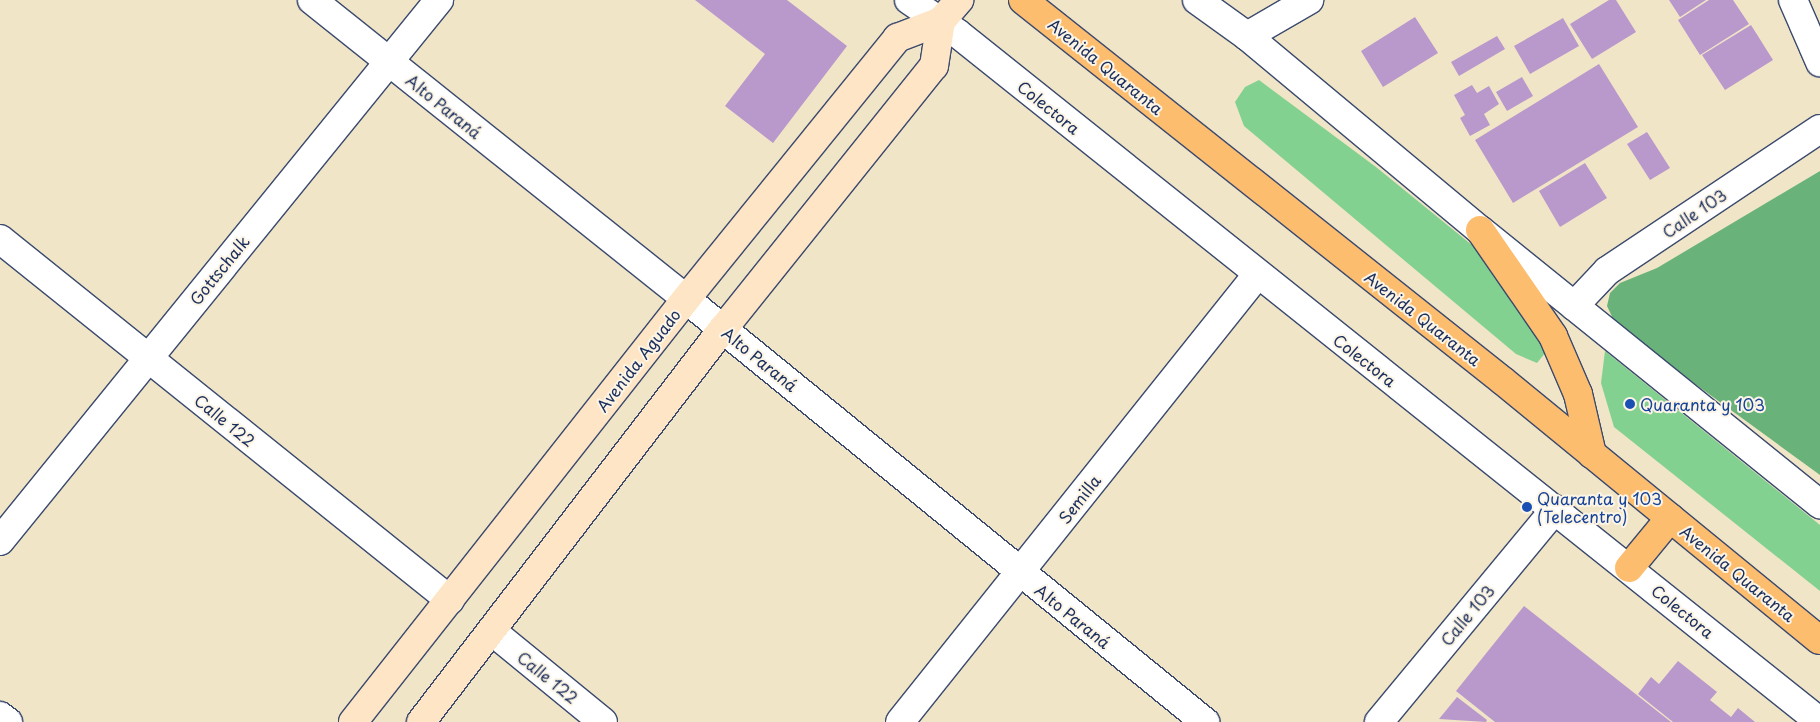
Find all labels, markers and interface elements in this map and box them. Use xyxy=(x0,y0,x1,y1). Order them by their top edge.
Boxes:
street label: Avenida Quaranta xyxy=(1045,14,1167,118)
street label: Alto Paraná xyxy=(402,69,486,143)
street label: Colectora xyxy=(1014,76,1084,138)
street label: Calle 103 xyxy=(1658,184,1730,242)
street label: Gottschalk xyxy=(185,232,253,308)
street label: Avenida Quaranta xyxy=(1361,267,1485,369)
street label: Avenida Aguado xyxy=(592,305,684,415)
street label: Alto Paraná xyxy=(718,322,802,396)
street label: Colectora xyxy=(1330,330,1400,390)
street label: Calle 122 xyxy=(191,390,259,450)
place label: Quaranta y 103 xyxy=(1640,394,1765,414)
marker: Quaranta y 103 xyxy=(1624,398,1636,410)
street label: Semilla xyxy=(1054,471,1104,527)
place label: Quaranta y 103 (Telecentro) xyxy=(1537,488,1662,526)
marker: Quaranta y 103 (Telecentro) xyxy=(1521,501,1533,513)
street label: Avenida Quaranta xyxy=(1677,521,1799,625)
street label: Alto Paraná xyxy=(1031,579,1115,653)
street label: Colectora xyxy=(1648,580,1718,642)
street label: Calle 103 xyxy=(1436,581,1498,649)
street label: Calle 122 xyxy=(514,647,582,707)

